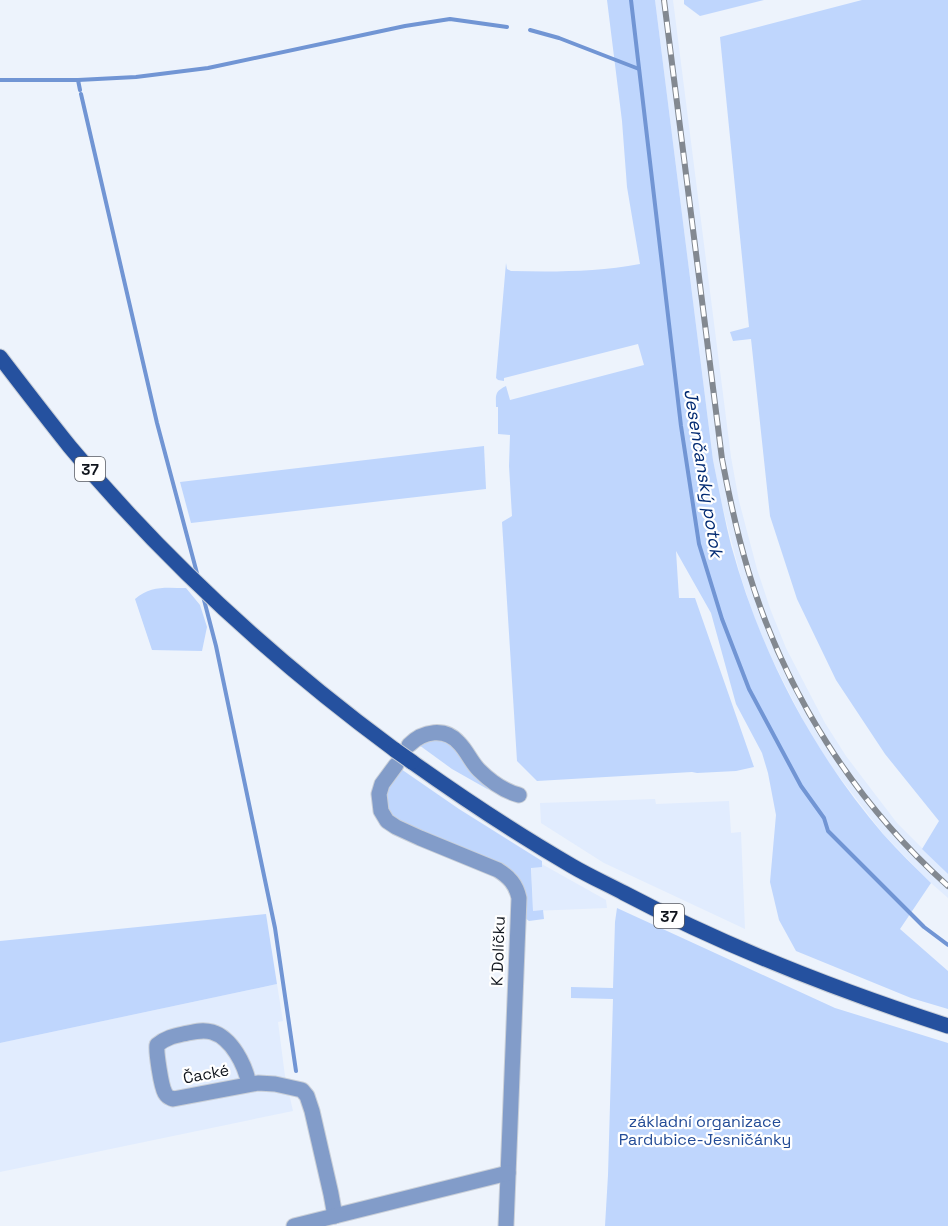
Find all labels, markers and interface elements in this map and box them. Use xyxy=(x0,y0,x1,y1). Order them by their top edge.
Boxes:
water label: Jesenčanský potok xyxy=(679,387,729,561)
road number: 37 xyxy=(75,457,105,481)
road number: 37 xyxy=(654,904,684,928)
street label: K Dolíčku xyxy=(486,916,510,986)
street label: Čacké xyxy=(181,1059,231,1089)
park label: základní organizace Pardubice-Jesničánky xyxy=(619,1111,791,1150)

